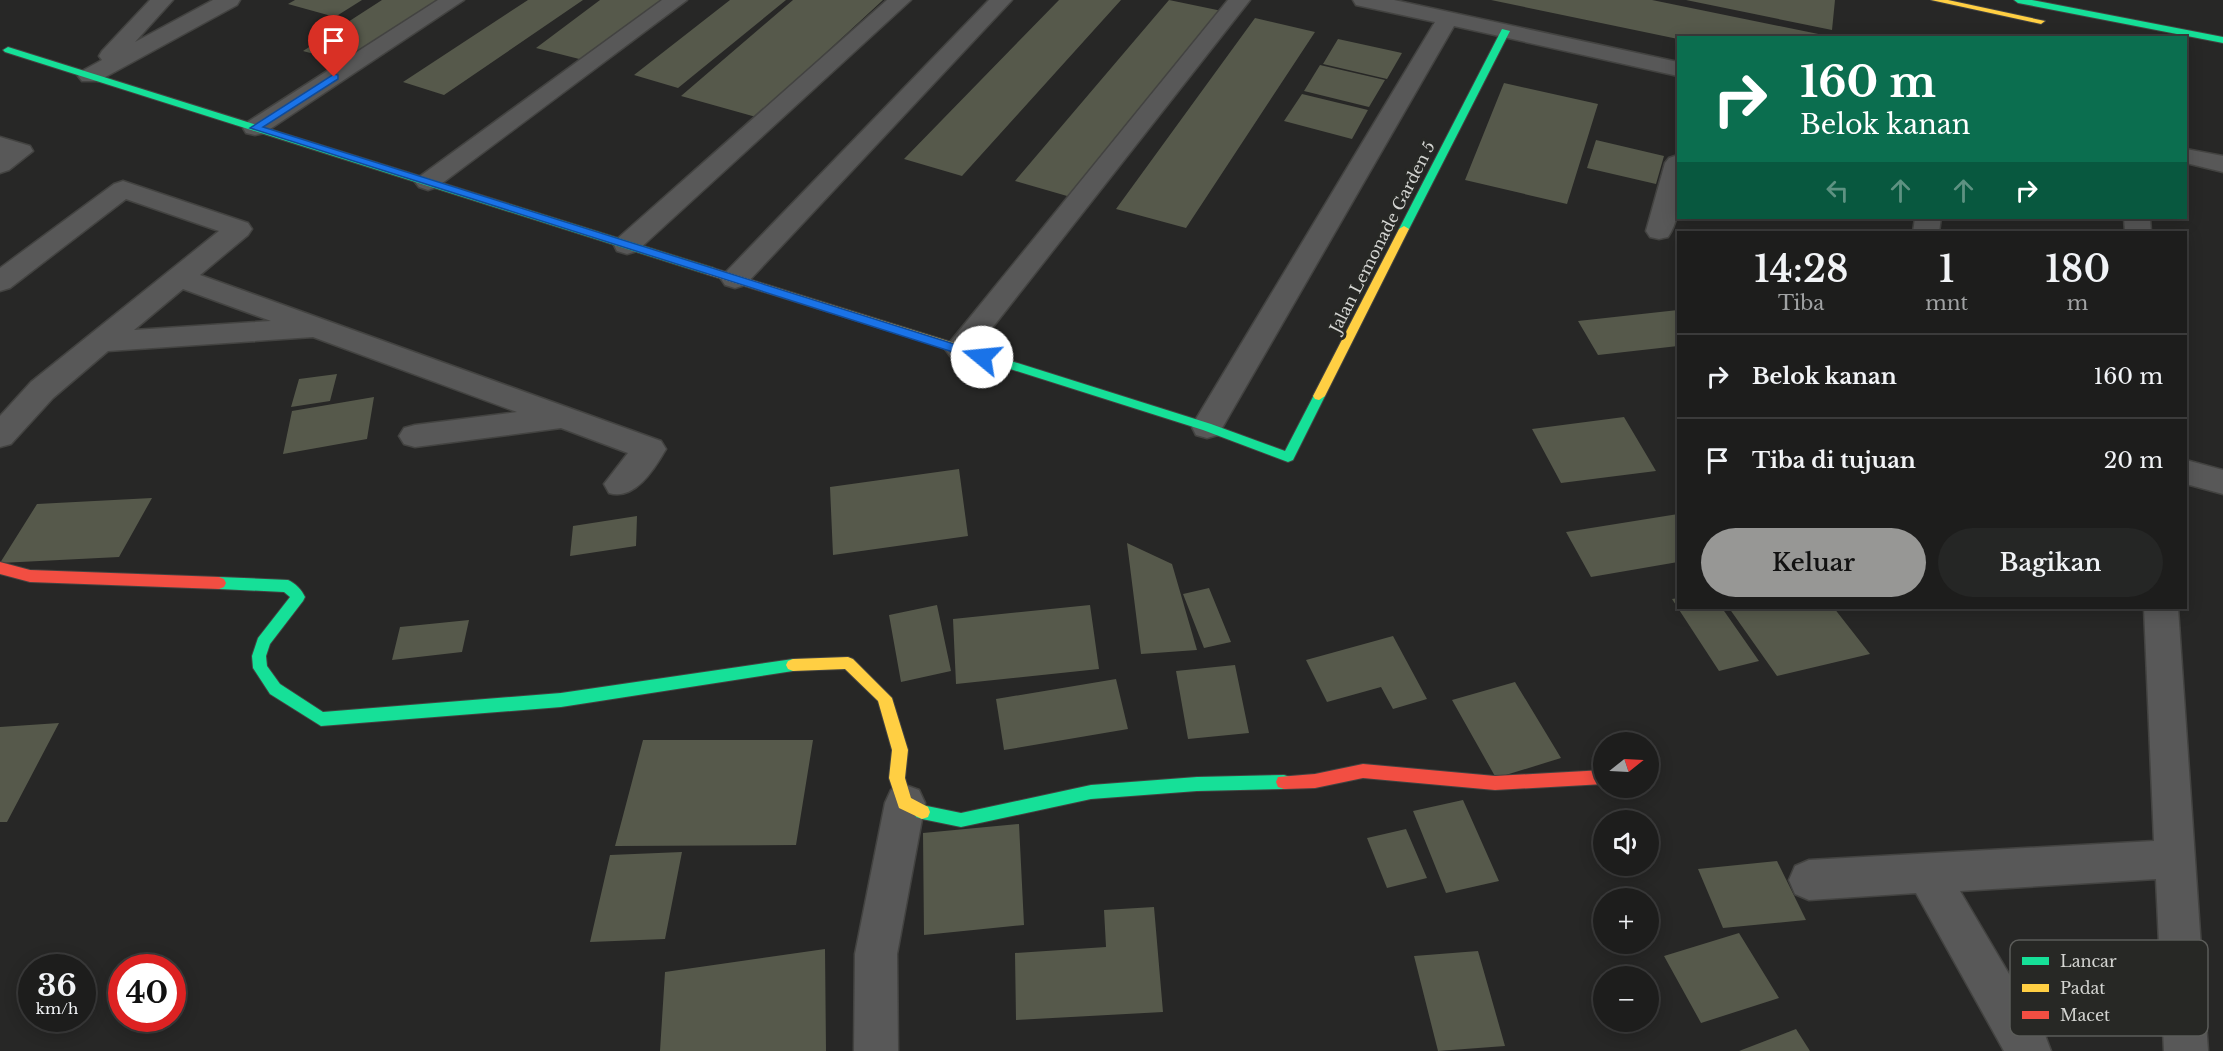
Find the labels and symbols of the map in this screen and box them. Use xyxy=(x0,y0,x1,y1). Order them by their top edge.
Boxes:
pin xyxy=(308,15,359,77)
street label: Jalan Lemonade Garden 5 xyxy=(1324,138,1439,338)
position arrow xyxy=(950,325,1014,389)
north arrow xyxy=(1593,732,1659,798)
legend xyxy=(2010,940,2208,1036)
text: Lancar xyxy=(2060,951,2117,971)
speed limit sign: 40 xyxy=(108,954,186,1032)
text: Padat xyxy=(2060,978,2105,998)
text: Macet xyxy=(2060,1005,2110,1025)

